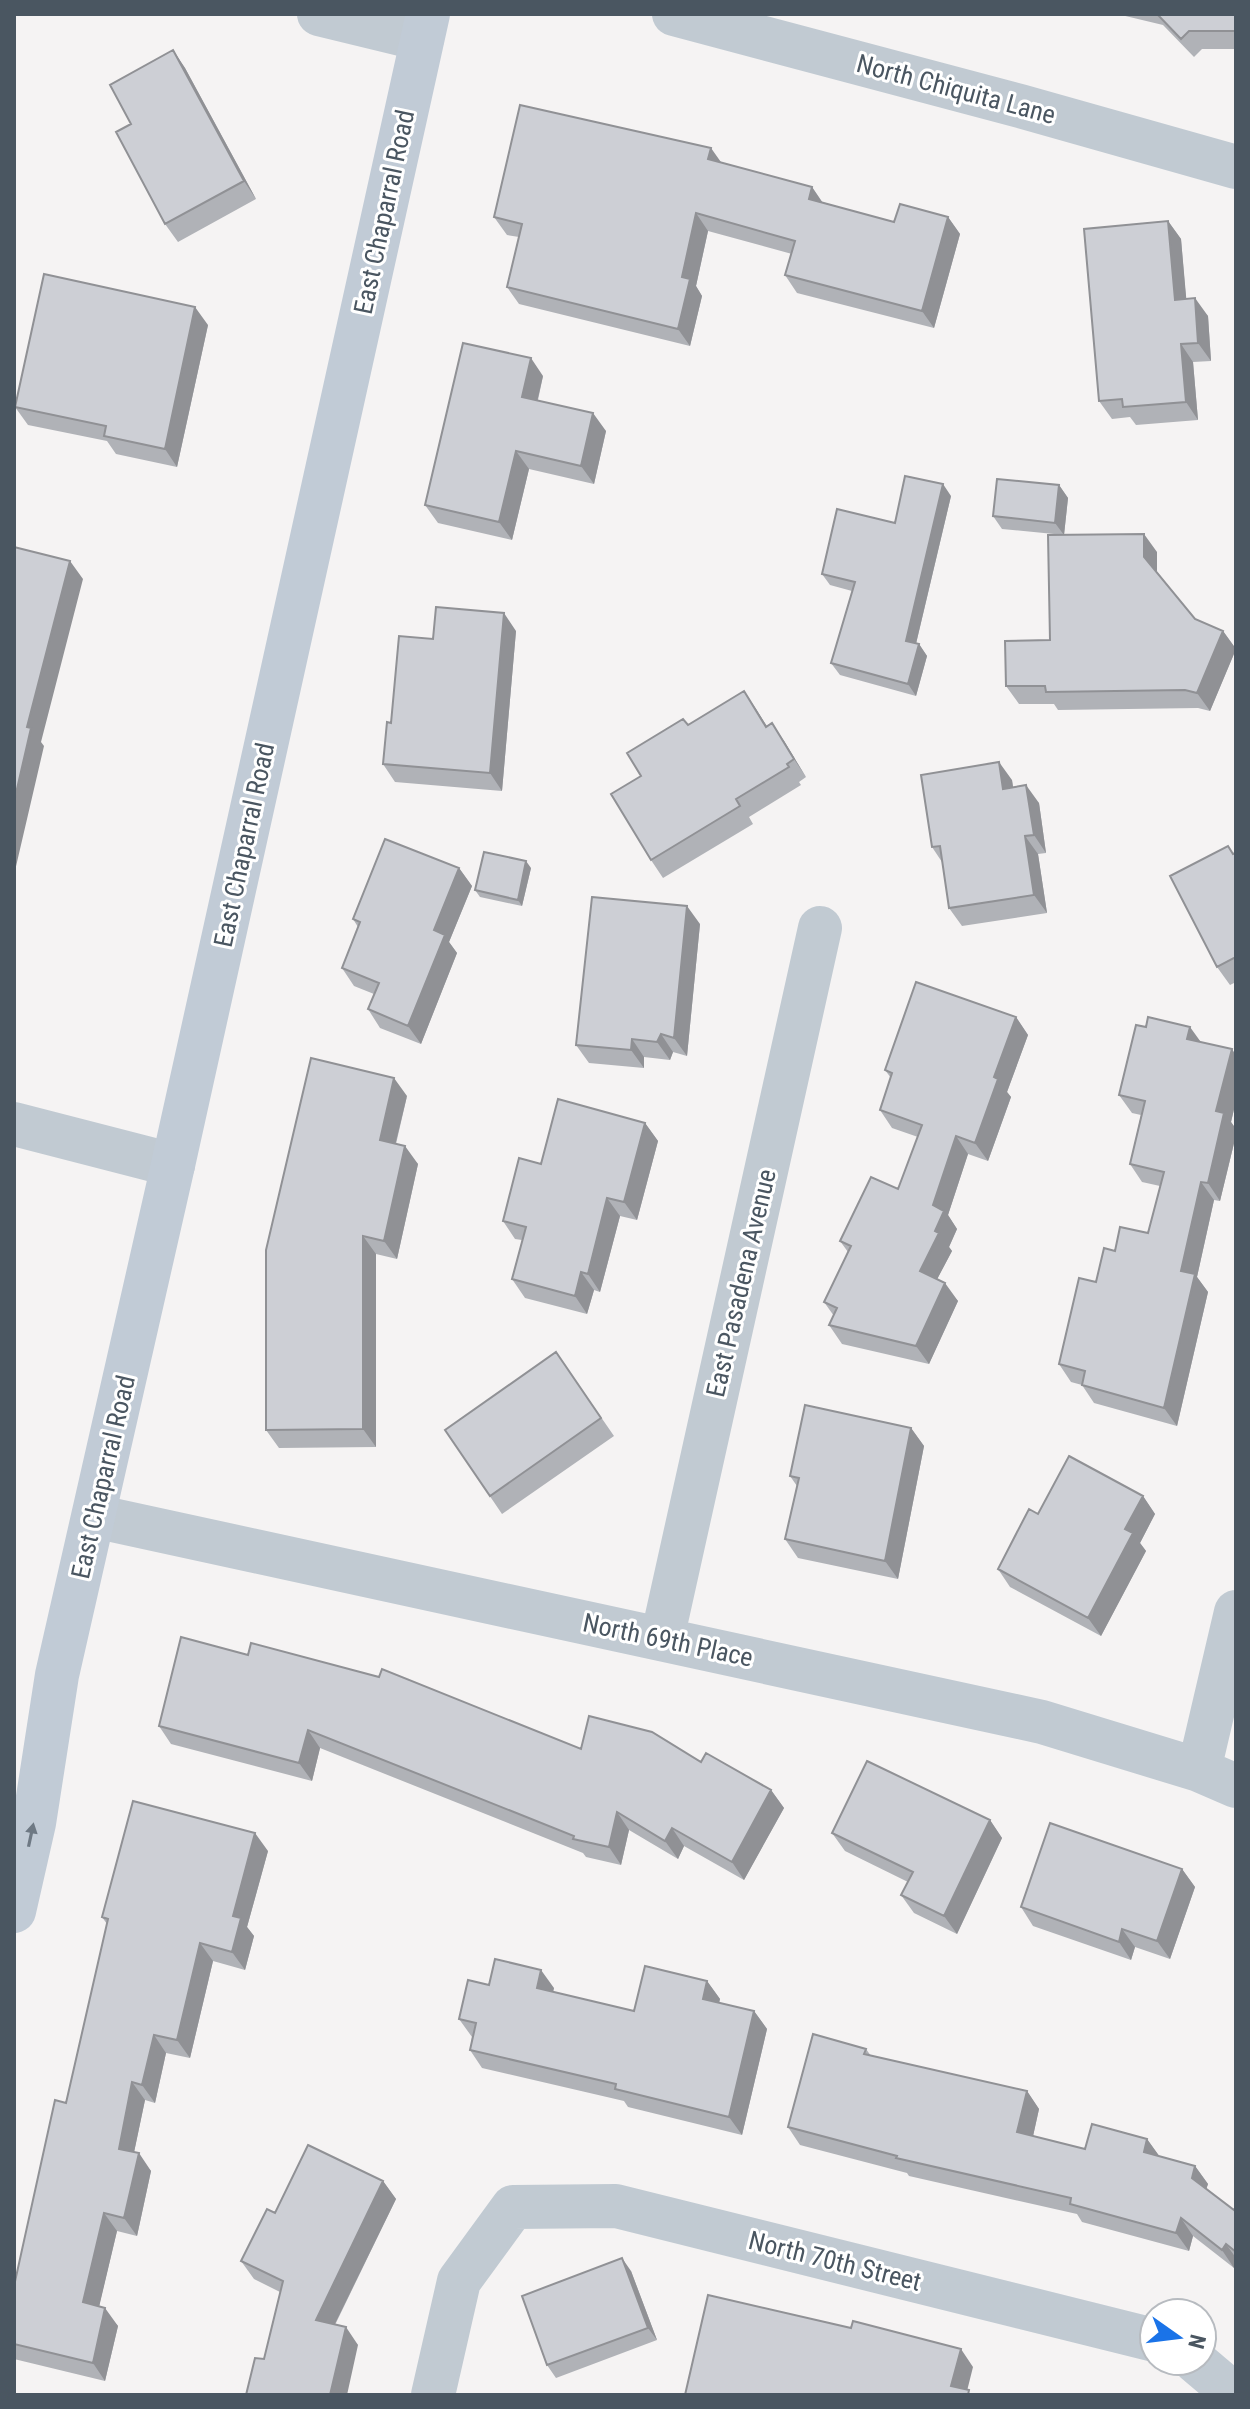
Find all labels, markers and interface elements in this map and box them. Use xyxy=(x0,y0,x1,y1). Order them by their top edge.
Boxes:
street label: North Chiquita Lane xyxy=(853,48,1059,130)
street label: East Chaparral Road xyxy=(348,107,420,317)
street label: East Chaparral Road xyxy=(208,740,280,950)
street label: East Pasadena Avenue xyxy=(700,1166,782,1400)
street label: East Chaparral Road xyxy=(65,1372,141,1582)
street label: North 69th Place xyxy=(580,1607,756,1673)
one-way arrow xyxy=(25,1822,38,1847)
street label: North 70th Street xyxy=(746,2225,924,2297)
north arrow xyxy=(1138,2297,1218,2377)
text: N xyxy=(1183,2332,1211,2351)

